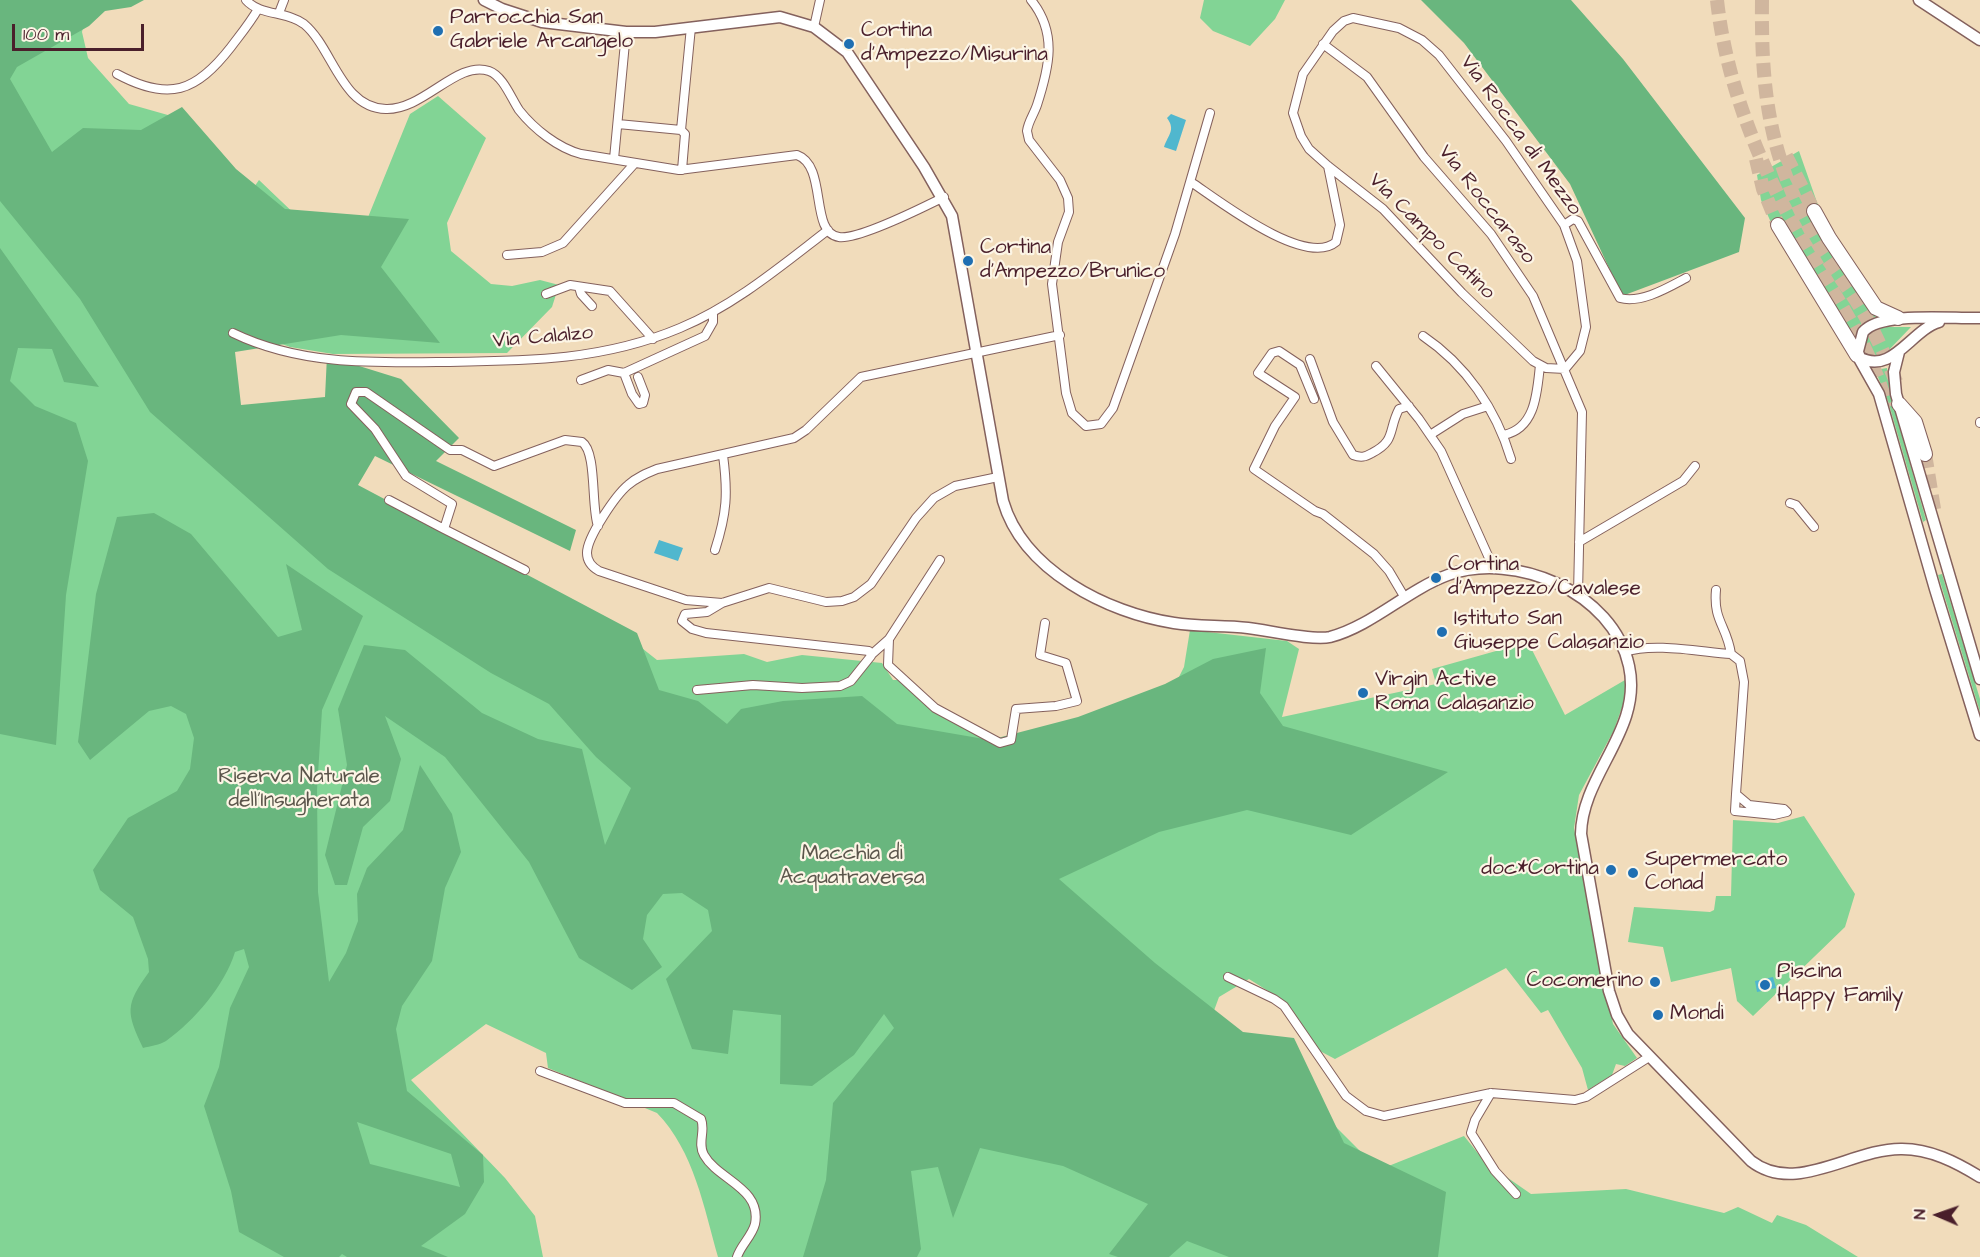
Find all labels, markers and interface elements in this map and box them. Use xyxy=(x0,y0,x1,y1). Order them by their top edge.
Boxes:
place label: Parrocchia San Gabriele Arcangelo xyxy=(450,6,633,56)
scale bar xyxy=(15,12,147,50)
place label: Cortina d'Ampezzo/Misurina xyxy=(861,19,1048,69)
text: 100 m xyxy=(23,22,69,47)
marker: Parrocchia San Gabriele Arcangelo xyxy=(431,24,445,38)
marker: Cortina d'Ampezzo/Misurina xyxy=(842,37,856,51)
street label: Via Rocca di Mezzo xyxy=(1454,51,1586,221)
street label: Via Roccaraso xyxy=(1432,140,1540,270)
street label: Via Campo Catino xyxy=(1362,168,1500,306)
place label: Cortina d'Ampezzo/Brunico xyxy=(980,236,1165,286)
marker: Cortina d'Ampezzo/Brunico xyxy=(961,254,975,268)
street label: Via Calalzo xyxy=(492,321,594,355)
place label: Cortina d'Ampezzo/Cavalese xyxy=(1448,553,1641,603)
marker: Cortina d'Ampezzo/Cavalese xyxy=(1429,571,1443,585)
place label: Istituto San Giuseppe Calasanzio xyxy=(1454,607,1644,657)
marker: Istituto San Giuseppe Calasanzio xyxy=(1435,625,1449,639)
place label: Virgin Active Roma Calasanzio xyxy=(1375,668,1534,718)
marker: Virgin Active Roma Calasanzio xyxy=(1356,686,1370,700)
park label: Riserva Naturale dell'Insugherata xyxy=(218,765,380,815)
park label: Macchia di Acquatraversa xyxy=(780,842,924,892)
place label: Supermercato Conad xyxy=(1645,848,1787,898)
place label: doc*Cortina xyxy=(1481,857,1599,883)
marker: doc*Cortina xyxy=(1604,863,1618,877)
marker: Supermercato Conad xyxy=(1626,866,1640,880)
place label: Piscina Happy Family xyxy=(1777,960,1903,1010)
place label: Cocomerino xyxy=(1526,969,1643,995)
marker: Cocomerino xyxy=(1648,975,1662,989)
marker: Piscina Happy Family xyxy=(1758,978,1772,992)
place label: Mondi xyxy=(1670,1002,1724,1028)
marker: Mondi xyxy=(1651,1008,1665,1022)
north arrow xyxy=(1908,1185,1968,1245)
text: N xyxy=(1909,1209,1931,1220)

